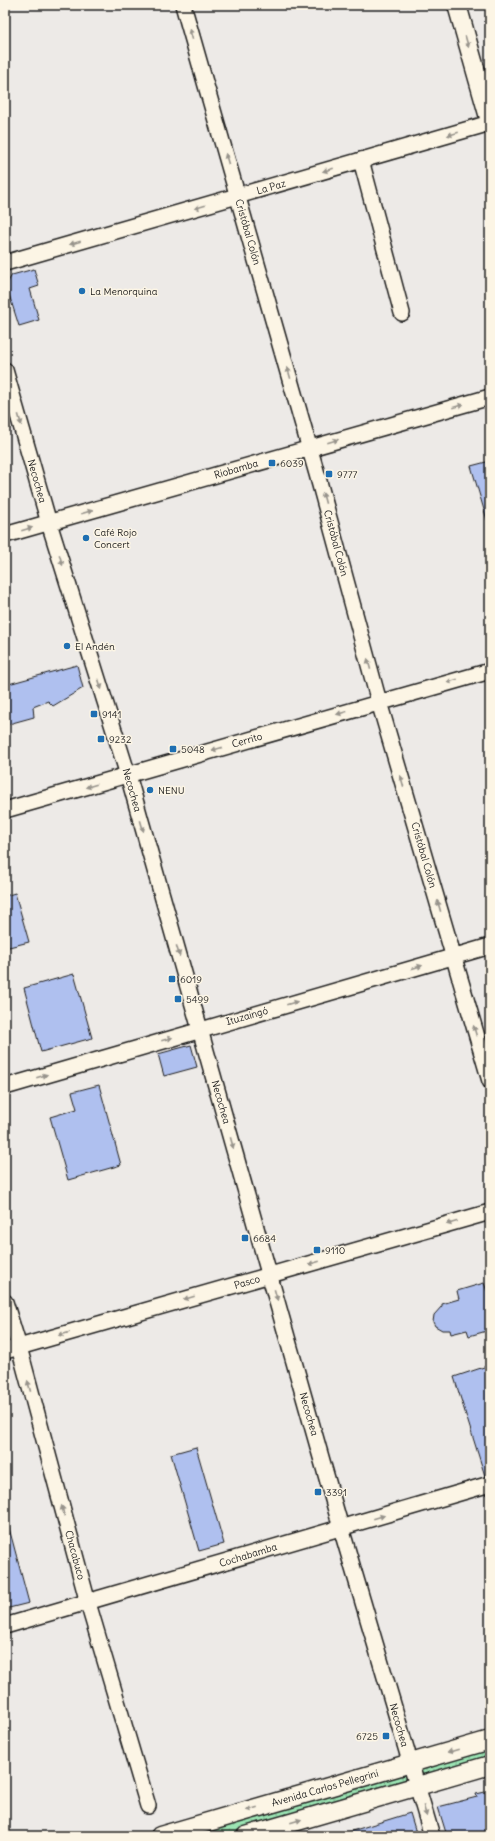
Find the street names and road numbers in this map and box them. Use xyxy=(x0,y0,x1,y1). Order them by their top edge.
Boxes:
street label: La Paz xyxy=(255,177,287,197)
street label: Cristóbal Colón xyxy=(232,198,264,267)
street label: Riobamba xyxy=(212,456,260,482)
street label: Necochea xyxy=(25,458,50,505)
street label: Cristóbal Colón xyxy=(321,508,351,578)
street label: Cerrito xyxy=(230,729,264,751)
street label: Necochea xyxy=(120,767,145,814)
street label: Cristóbal Colón xyxy=(408,821,440,890)
street label: Ituzaingó xyxy=(225,1004,270,1028)
street label: Necochea xyxy=(209,1079,234,1126)
street label: Pasco xyxy=(232,1272,262,1292)
street label: Necochea xyxy=(297,1391,322,1438)
street label: Chacabuco xyxy=(62,1529,88,1582)
street label: Cochabamba xyxy=(217,1540,279,1570)
street label: Necochea xyxy=(387,1702,412,1749)
street label: Avenida Carlos Pellegrini xyxy=(270,1767,380,1809)

